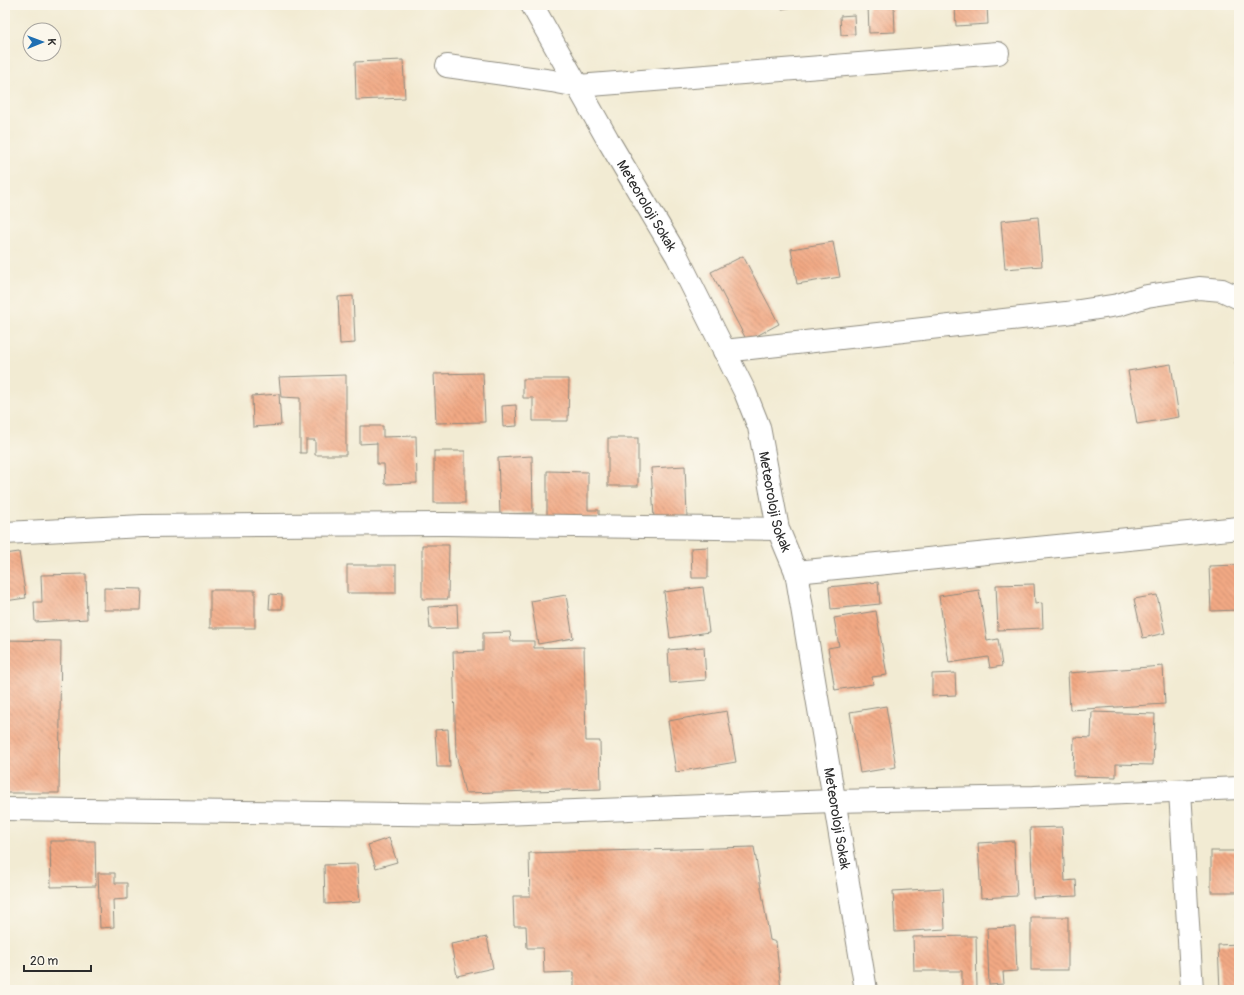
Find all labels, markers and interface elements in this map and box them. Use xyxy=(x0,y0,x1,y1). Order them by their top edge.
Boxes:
north arrow xyxy=(22,22,62,62)
text: K xyxy=(45,38,58,46)
street label: Meteoroloji Sokak xyxy=(613,157,680,254)
street label: Meteoroloji Sokak xyxy=(755,450,795,555)
street label: Meteoroloji Sokak xyxy=(820,766,854,871)
scale bar xyxy=(24,947,91,973)
text: 20 m xyxy=(30,954,59,969)

